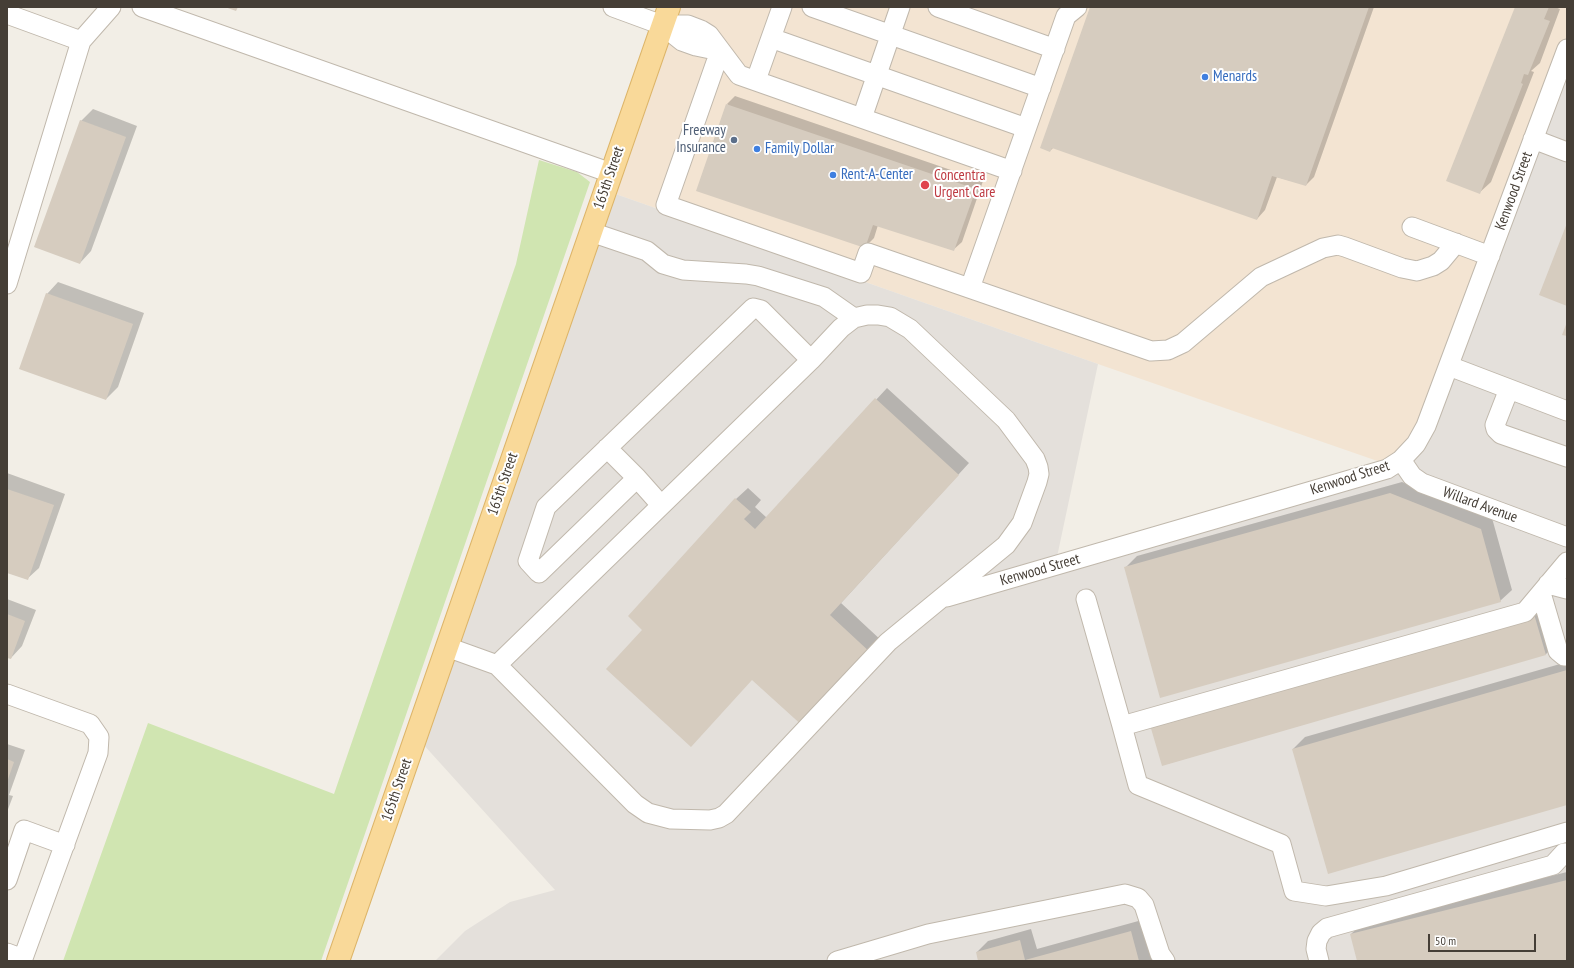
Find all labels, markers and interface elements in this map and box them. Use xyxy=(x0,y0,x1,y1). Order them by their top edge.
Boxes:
place label: Menards xyxy=(1213,68,1257,86)
marker: Menards xyxy=(1200,72,1210,82)
place label: Freeway Insurance xyxy=(676,122,726,157)
marker: Freeway Insurance xyxy=(729,135,739,145)
place label: Family Dollar xyxy=(765,140,834,158)
street label: 165th Street xyxy=(590,144,628,212)
marker: Family Dollar xyxy=(752,144,762,154)
street label: Kenwood Street xyxy=(1492,149,1536,233)
place label: Rent-A-Center xyxy=(841,166,913,184)
place label: Concentra Urgent Care xyxy=(934,167,995,202)
marker: Rent-A-Center xyxy=(828,170,838,180)
marker: Concentra Urgent Care xyxy=(919,179,931,191)
street label: 165th Street xyxy=(484,450,522,518)
street label: Kenwood Street xyxy=(1308,457,1392,499)
street label: Willard Avenue xyxy=(1440,483,1520,527)
street label: Kenwood Street xyxy=(998,550,1082,590)
street label: 165th Street xyxy=(378,756,416,824)
scale bar xyxy=(1430,926,1538,952)
text: 50 m xyxy=(1435,933,1456,948)

